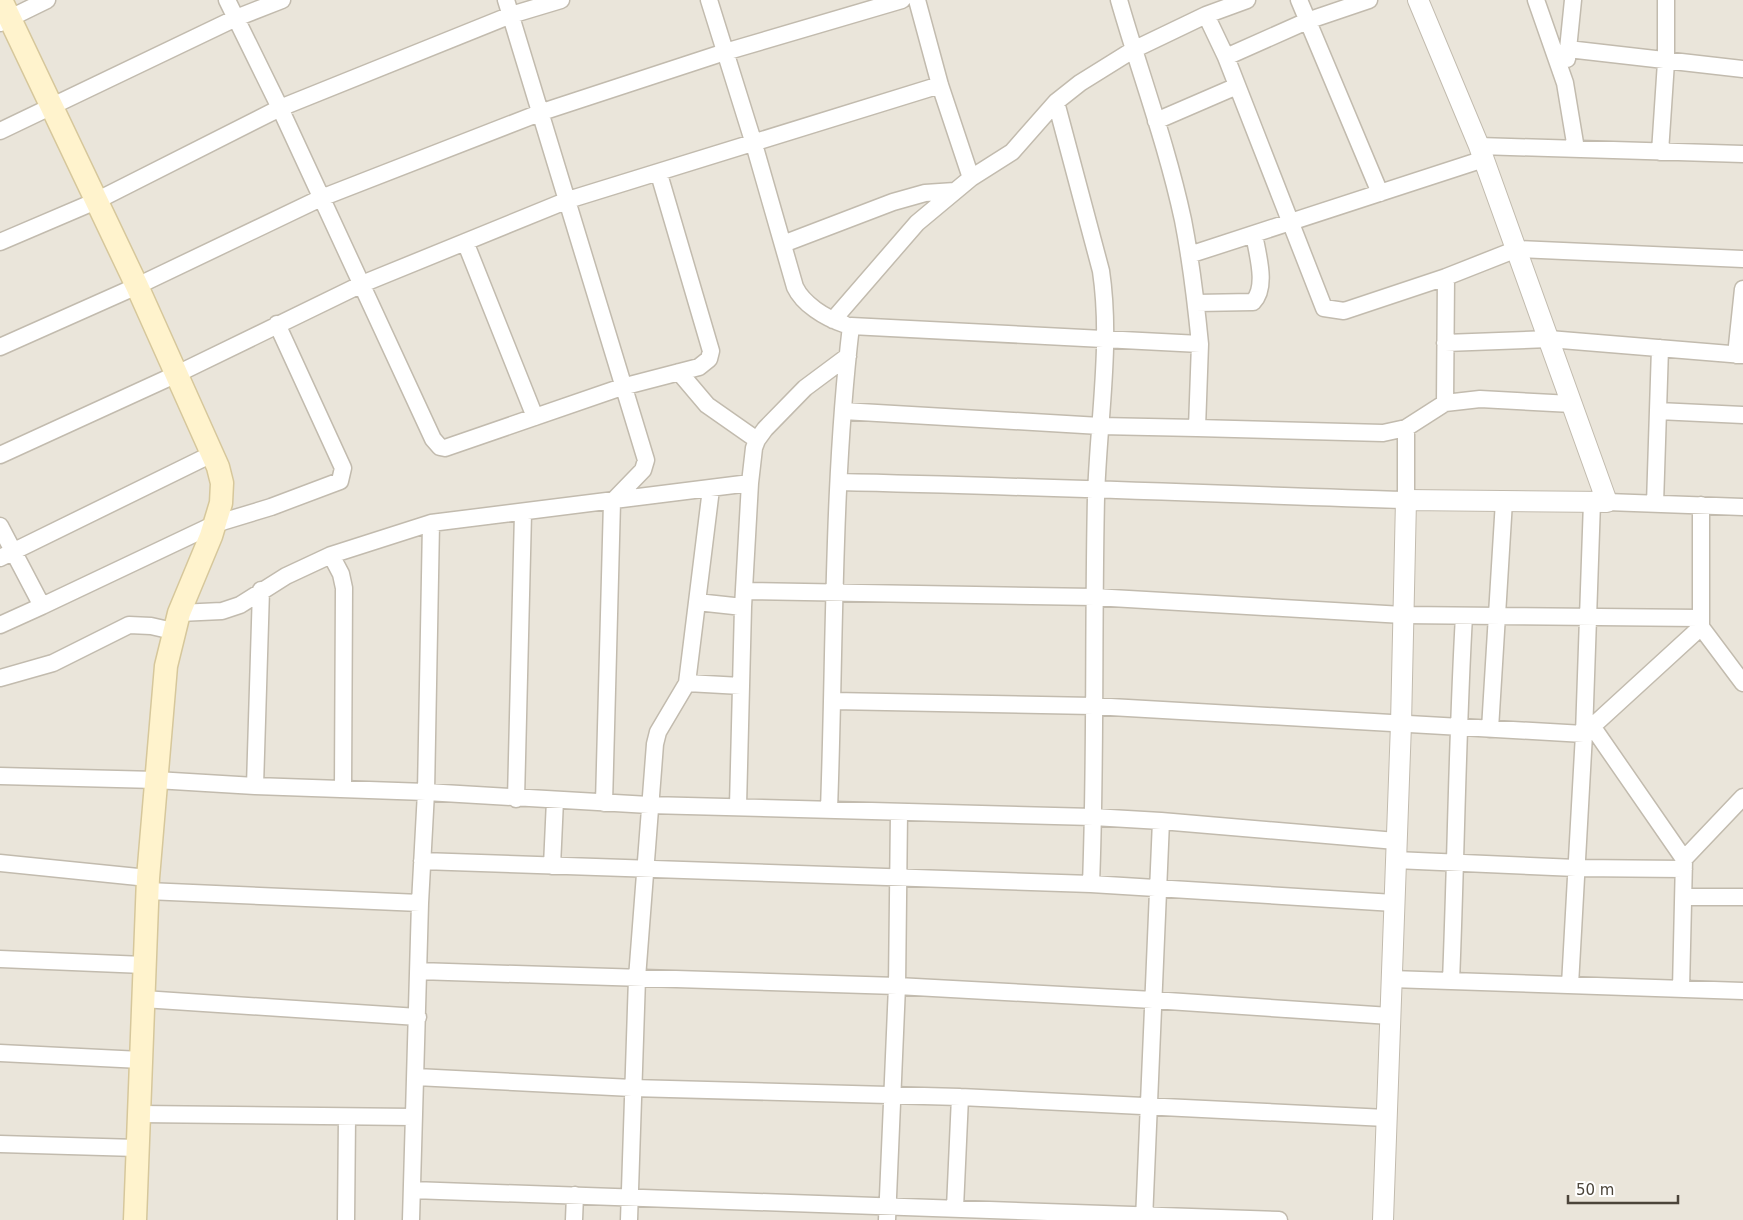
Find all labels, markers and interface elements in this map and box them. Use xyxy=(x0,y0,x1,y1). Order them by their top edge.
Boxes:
scale bar xyxy=(1568,1172,1678,1204)
text: 50 m xyxy=(1576,1181,1614,1199)

